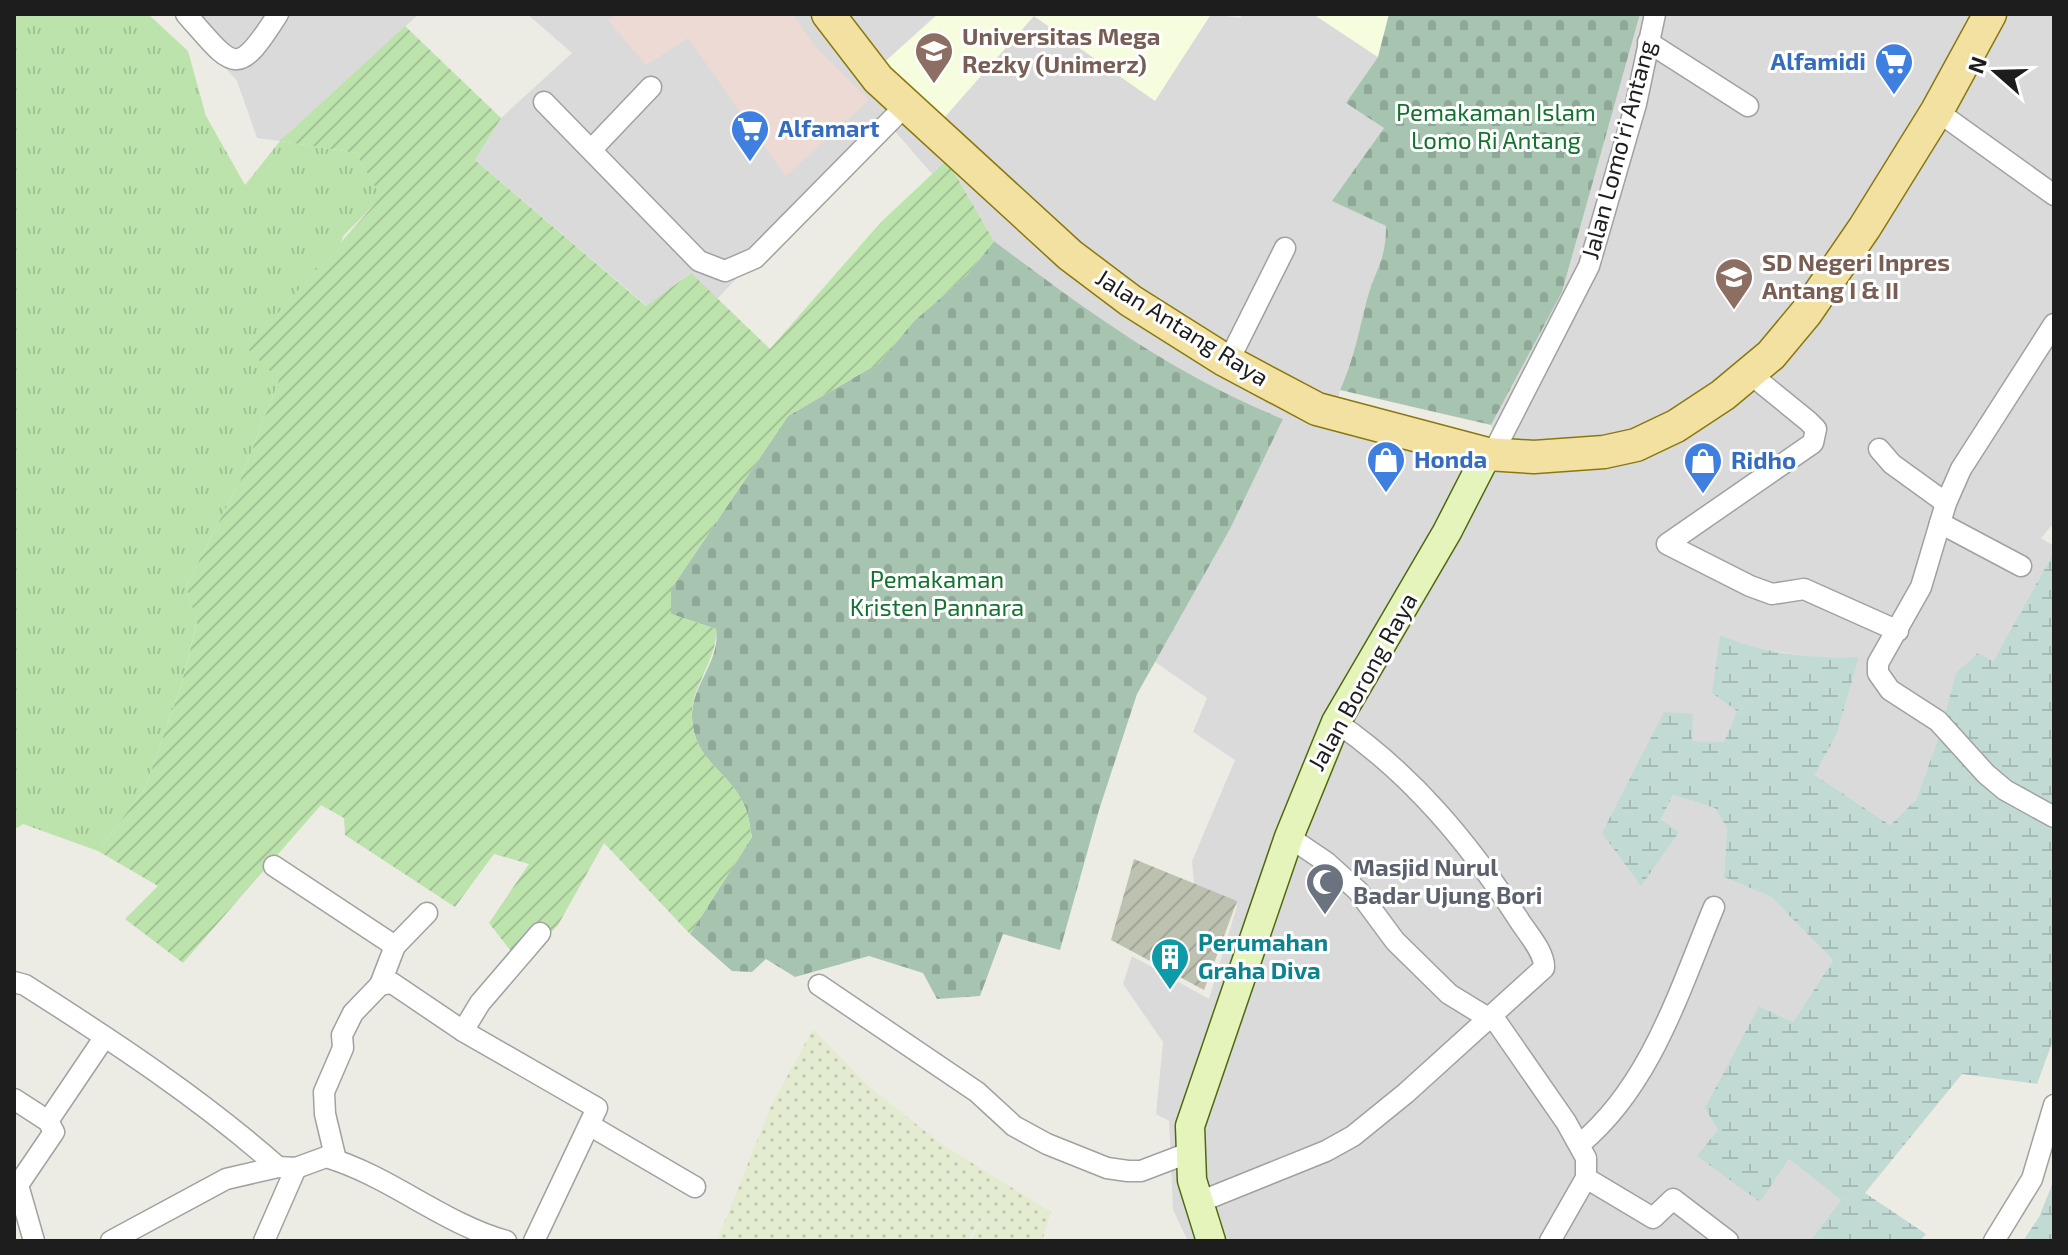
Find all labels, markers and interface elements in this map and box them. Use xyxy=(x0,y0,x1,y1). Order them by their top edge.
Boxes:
place label: Universitas Mega Rezky (Unimerz) xyxy=(962,21,1161,78)
school or university icon: Universitas Mega Rezky (Unimerz) xyxy=(913,30,955,85)
north arrow xyxy=(1956,32,2036,112)
street label: Jalan Lomo'ri Antang xyxy=(1574,37,1661,262)
supermarket icon: Alfamidi xyxy=(1873,41,1915,96)
place label: Alfamidi xyxy=(1771,46,1866,75)
text: N xyxy=(1961,53,1991,77)
park label: Pemakaman Islam Lomo Ri Antang xyxy=(1396,97,1596,154)
supermarket icon: Alfamart xyxy=(729,108,771,163)
place label: Alfamart xyxy=(778,113,880,142)
place label: SD Negeri Inpres Antang I & II xyxy=(1762,247,1950,304)
school or university icon: SD Negeri Inpres Antang I & II xyxy=(1713,256,1755,311)
street label: Jalan Antang Raya xyxy=(1091,262,1274,391)
shop icon: Honda xyxy=(1365,439,1407,494)
shop icon: Ridho xyxy=(1682,440,1724,495)
place label: Honda xyxy=(1414,444,1487,473)
place label: Ridho xyxy=(1731,445,1796,474)
park label: Pemakaman Kristen Pannara xyxy=(850,564,1024,621)
street label: Jalan Borong Raya xyxy=(1301,587,1423,775)
place label: Masjid Nurul Badar Ujung Bori xyxy=(1353,852,1542,909)
mosque icon: Masjid Nurul Badar Ujung Bori xyxy=(1304,861,1346,916)
place label: Perumahan Graha Diva xyxy=(1198,927,1328,984)
building icon: Perumahan Graha Diva xyxy=(1149,936,1191,991)

